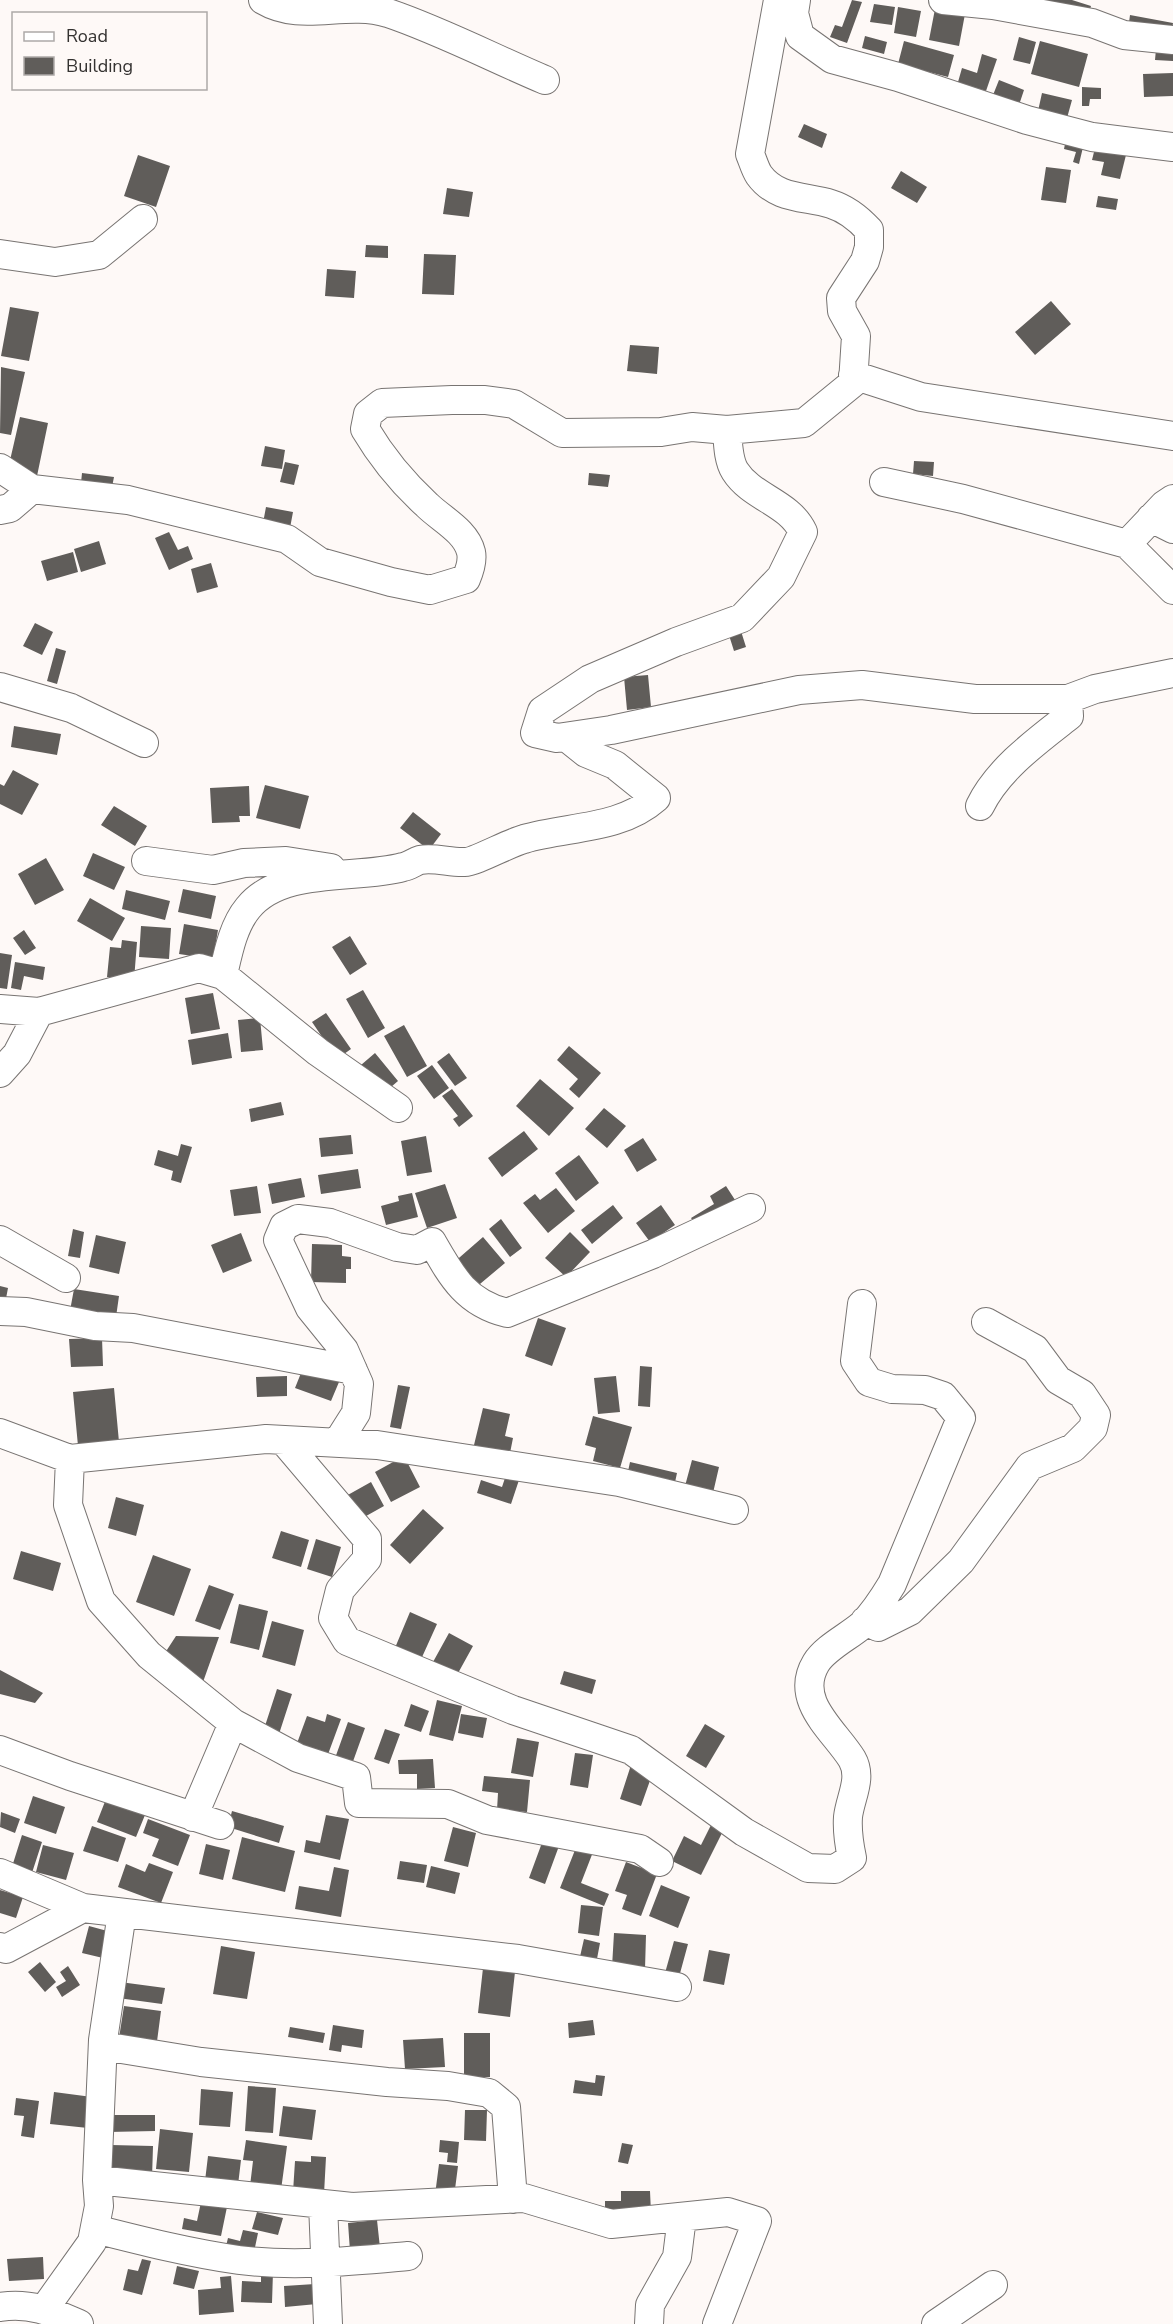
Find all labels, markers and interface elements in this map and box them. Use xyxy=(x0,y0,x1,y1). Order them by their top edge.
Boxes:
legend xyxy=(12,12,207,90)
text: Road xyxy=(66,24,108,48)
text: Building xyxy=(66,54,133,78)

